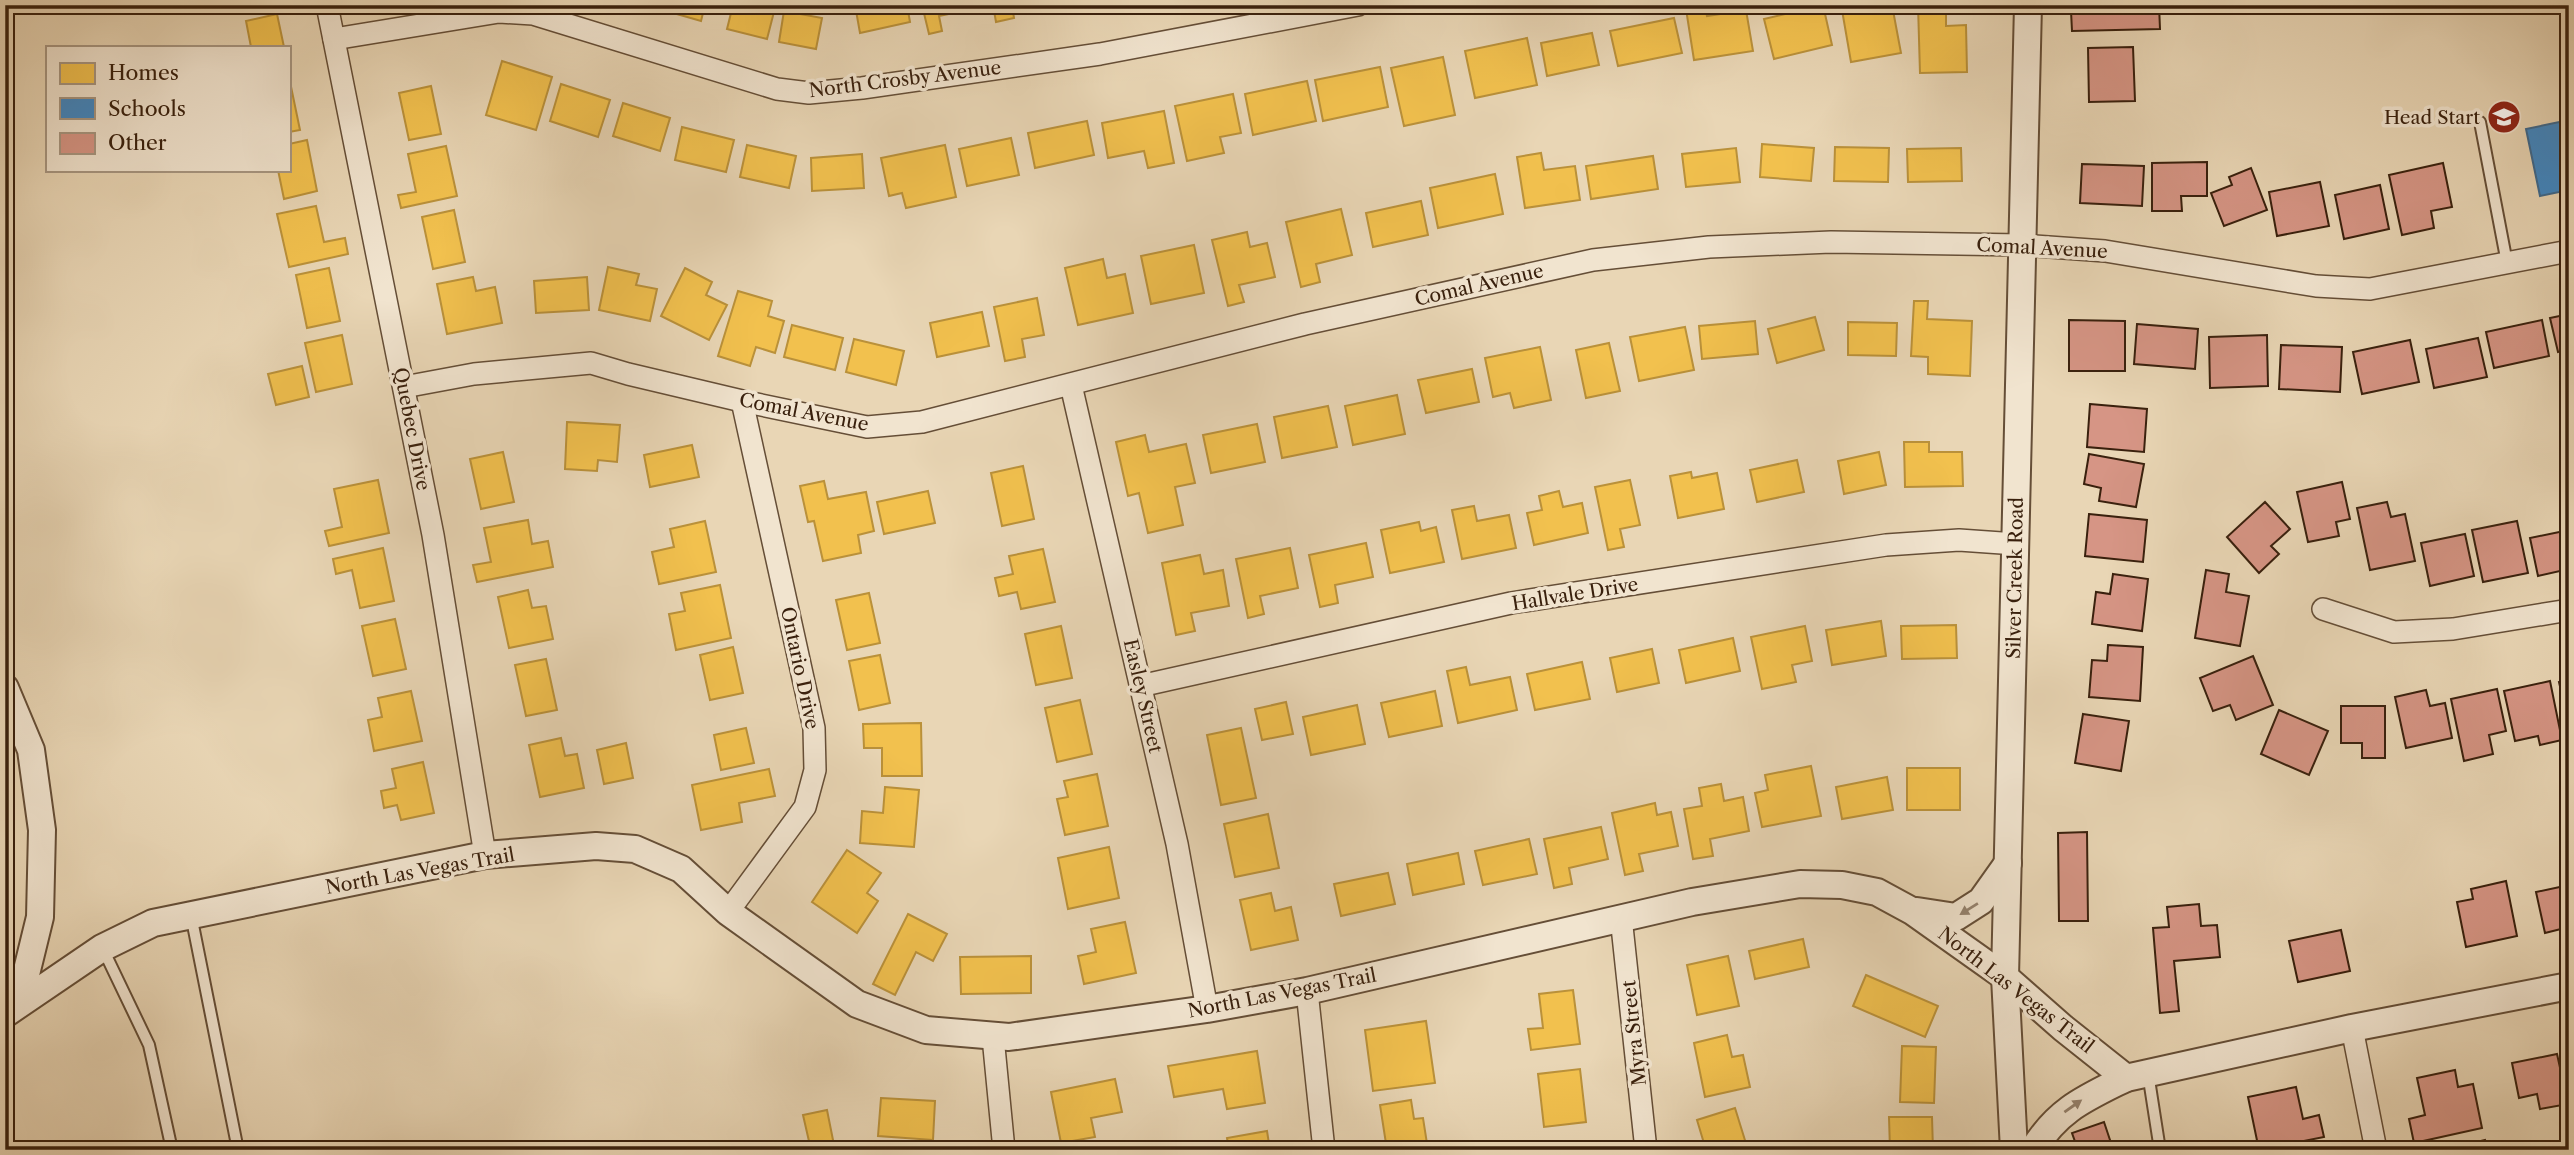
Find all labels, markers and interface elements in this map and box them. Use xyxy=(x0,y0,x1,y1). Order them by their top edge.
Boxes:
legend xyxy=(46,46,290,172)
street label: North Crosby Avenue xyxy=(807,56,1003,102)
text: Homes xyxy=(108,60,179,85)
text: Schools xyxy=(108,96,186,121)
school or university icon: Head Start xyxy=(2485,98,2523,136)
place label: Head Start xyxy=(2384,106,2480,129)
text: Other xyxy=(108,130,167,155)
street label: Comal Avenue xyxy=(1976,233,2108,263)
street label: Comal Avenue xyxy=(1412,259,1546,311)
street label: Quebec Drive xyxy=(389,366,435,492)
street label: Comal Avenue xyxy=(737,388,871,436)
street label: Silver Creek Road xyxy=(2002,496,2028,659)
street label: Hallvale Drive xyxy=(1510,573,1640,615)
street label: Ontario Drive xyxy=(776,605,824,731)
street label: Easley Street xyxy=(1119,637,1167,755)
street label: North Las Vegas Trail xyxy=(324,843,517,899)
one-way arrow xyxy=(1960,902,1979,915)
street label: North Las Vegas Trail xyxy=(1933,922,2099,1058)
street label: North Las Vegas Trail xyxy=(1186,963,1379,1023)
street label: Myra Street xyxy=(1617,979,1651,1087)
one-way arrow xyxy=(2064,1099,2082,1113)

